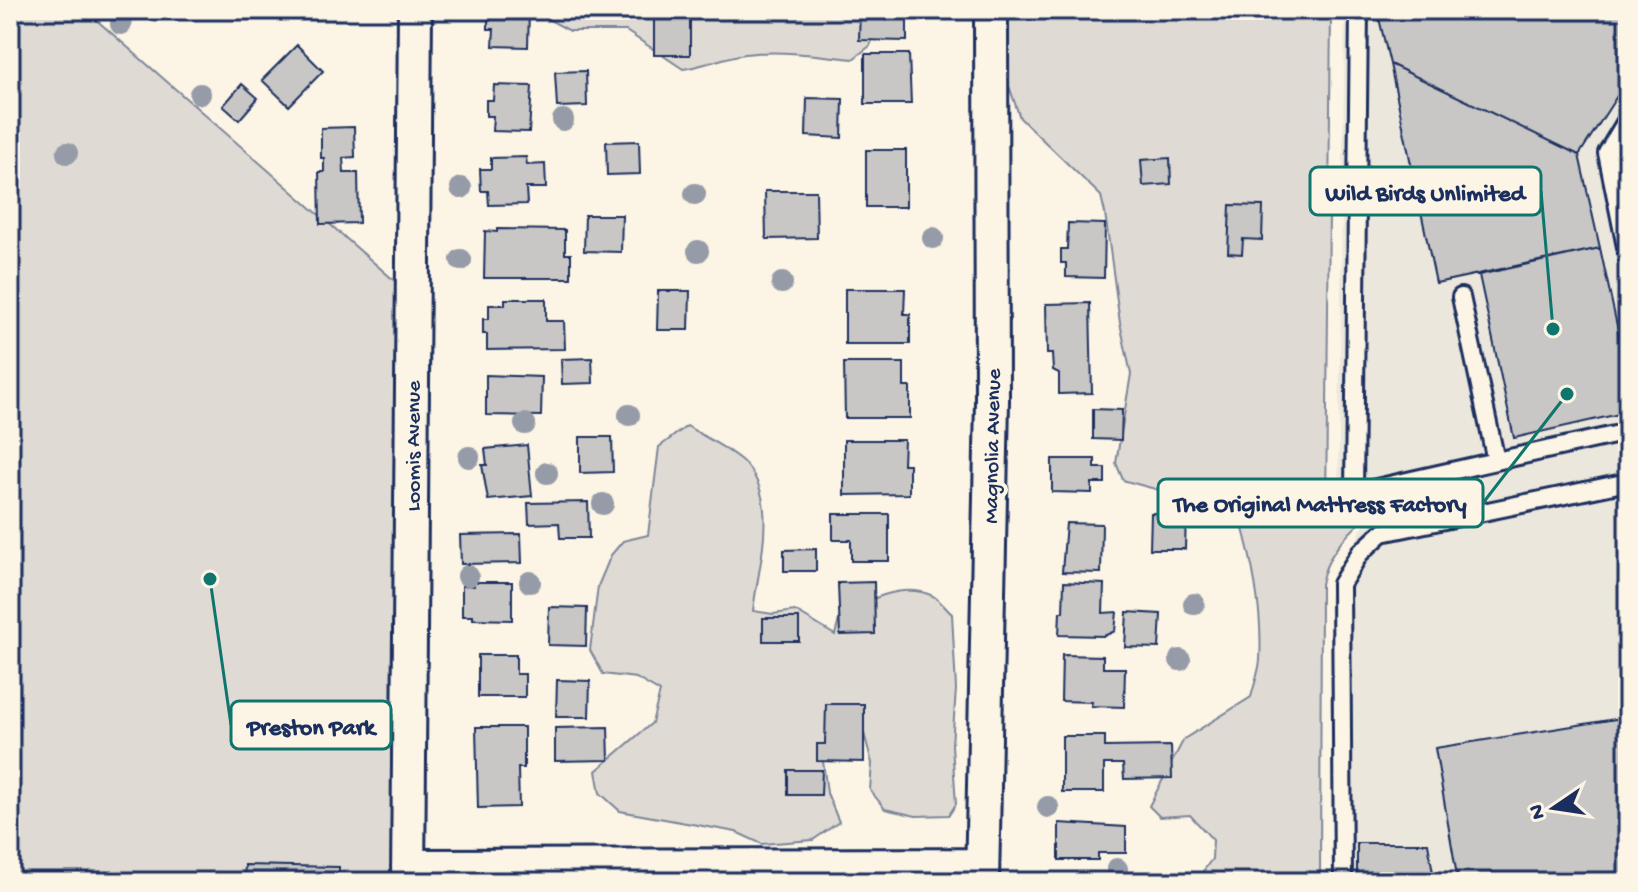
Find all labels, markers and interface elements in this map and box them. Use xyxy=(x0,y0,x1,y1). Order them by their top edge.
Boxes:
callout: Wild Birds Unlimited xyxy=(1310,167,1541,215)
text: Wild Birds Unlimited xyxy=(1324,181,1528,210)
street label: Magnolia Avenue xyxy=(980,368,1008,524)
street label: Loomis Avenue xyxy=(402,380,428,511)
callout: The Original Mattress Factory xyxy=(1158,479,1483,527)
text: The Original Mattress Factory xyxy=(1171,492,1467,521)
callout: Preston Park xyxy=(231,701,391,749)
text: Preston Park xyxy=(245,715,378,744)
north arrow xyxy=(1514,768,1594,848)
text: N xyxy=(1524,802,1553,822)

